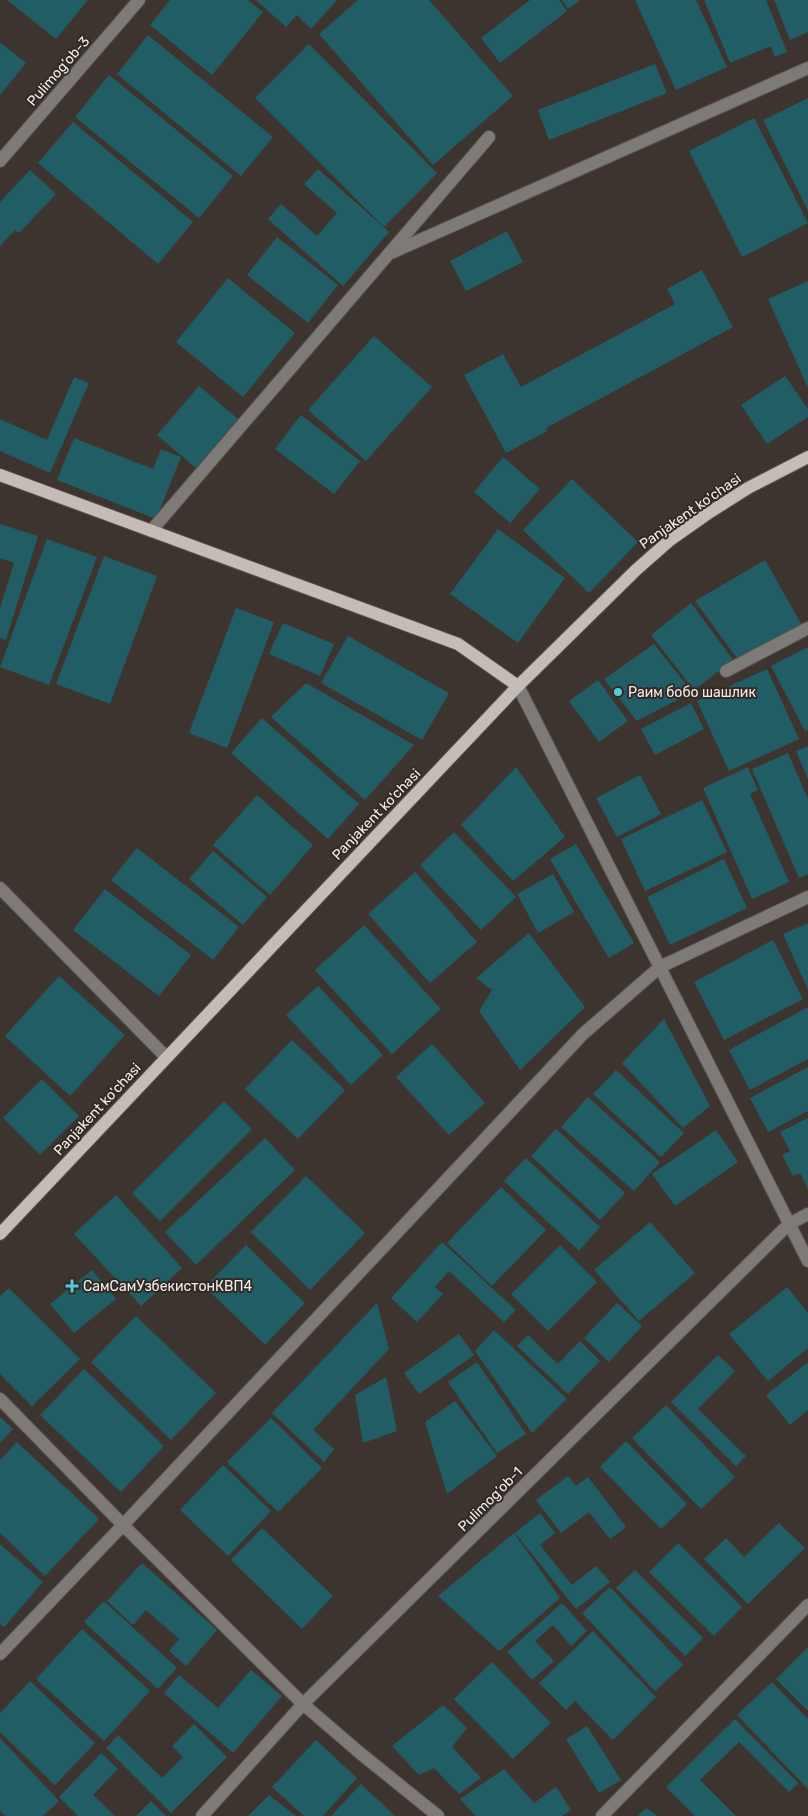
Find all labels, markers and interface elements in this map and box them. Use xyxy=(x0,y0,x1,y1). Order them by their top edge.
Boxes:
street label: Pulimog’ob-3 xyxy=(24,33,93,110)
street label: Panjakent ko'chasi xyxy=(636,470,744,553)
place label: Раим бобо шашлик xyxy=(628,684,756,701)
marker: Раим бобо шашлик xyxy=(612,686,624,698)
street label: Panjakent ko'chasi xyxy=(329,765,424,863)
street label: Panjakent ko'chasi xyxy=(50,1060,145,1159)
place label: СамСамУзбекистонКВП4 xyxy=(83,1278,252,1295)
marker: СамСамУзбекистонКВП4 xyxy=(65,1279,79,1293)
street label: Pulimog’ob-1 xyxy=(455,1464,526,1535)

